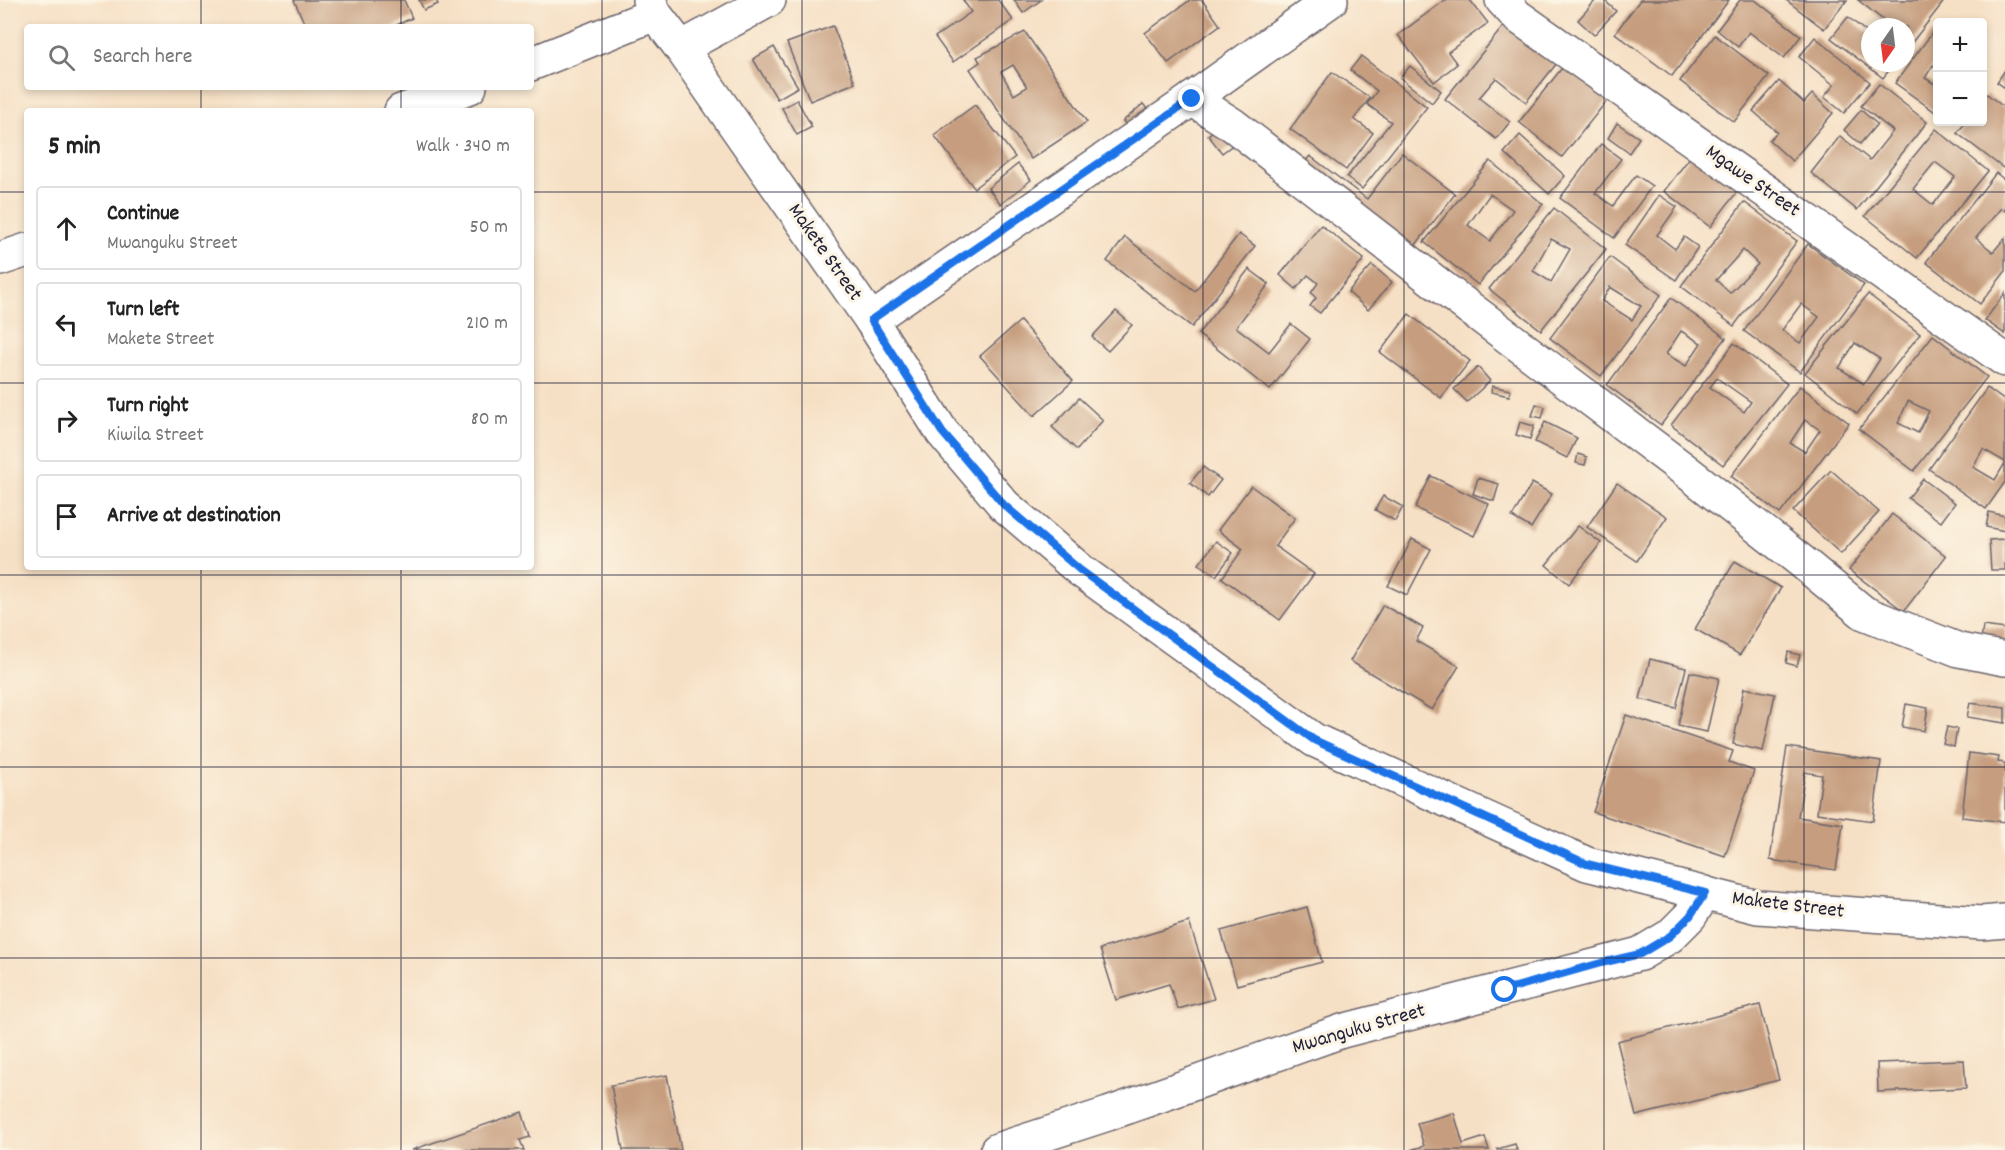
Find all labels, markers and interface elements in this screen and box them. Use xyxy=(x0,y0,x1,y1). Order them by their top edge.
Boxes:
north arrow xyxy=(1861,18,1915,72)
map controls xyxy=(1933,18,1987,126)
button: + xyxy=(1933,18,1987,72)
search box xyxy=(24,24,534,90)
icon: search xyxy=(45,41,78,74)
text: Search here xyxy=(93,42,192,73)
button: − xyxy=(1933,72,1987,126)
route end xyxy=(1178,85,1204,111)
text: 5 min xyxy=(48,129,101,166)
text: Walk · 340 m xyxy=(416,133,510,161)
street label: Mgawe Street xyxy=(1698,138,1806,226)
street label: Makete Street xyxy=(779,198,869,308)
text: Continue xyxy=(107,199,179,230)
icon: ahead xyxy=(50,212,83,245)
text: 50 m xyxy=(470,214,508,242)
text: Mwanguku Street xyxy=(107,230,238,258)
text: Turn left xyxy=(107,295,179,326)
icon: left xyxy=(50,308,83,341)
text: 210 m xyxy=(466,310,508,338)
text: Makete Street xyxy=(107,326,214,354)
text: Turn right xyxy=(107,391,189,422)
icon: right xyxy=(50,404,83,437)
text: 80 m xyxy=(471,406,508,434)
text: Kiwila Street xyxy=(107,422,204,450)
icon: arrive xyxy=(50,500,83,533)
text: Arrive at destination xyxy=(107,501,281,532)
street label: Makete Street xyxy=(1730,884,1846,928)
route start xyxy=(1491,976,1517,1002)
street label: Mwanguku Street xyxy=(1289,997,1429,1063)

